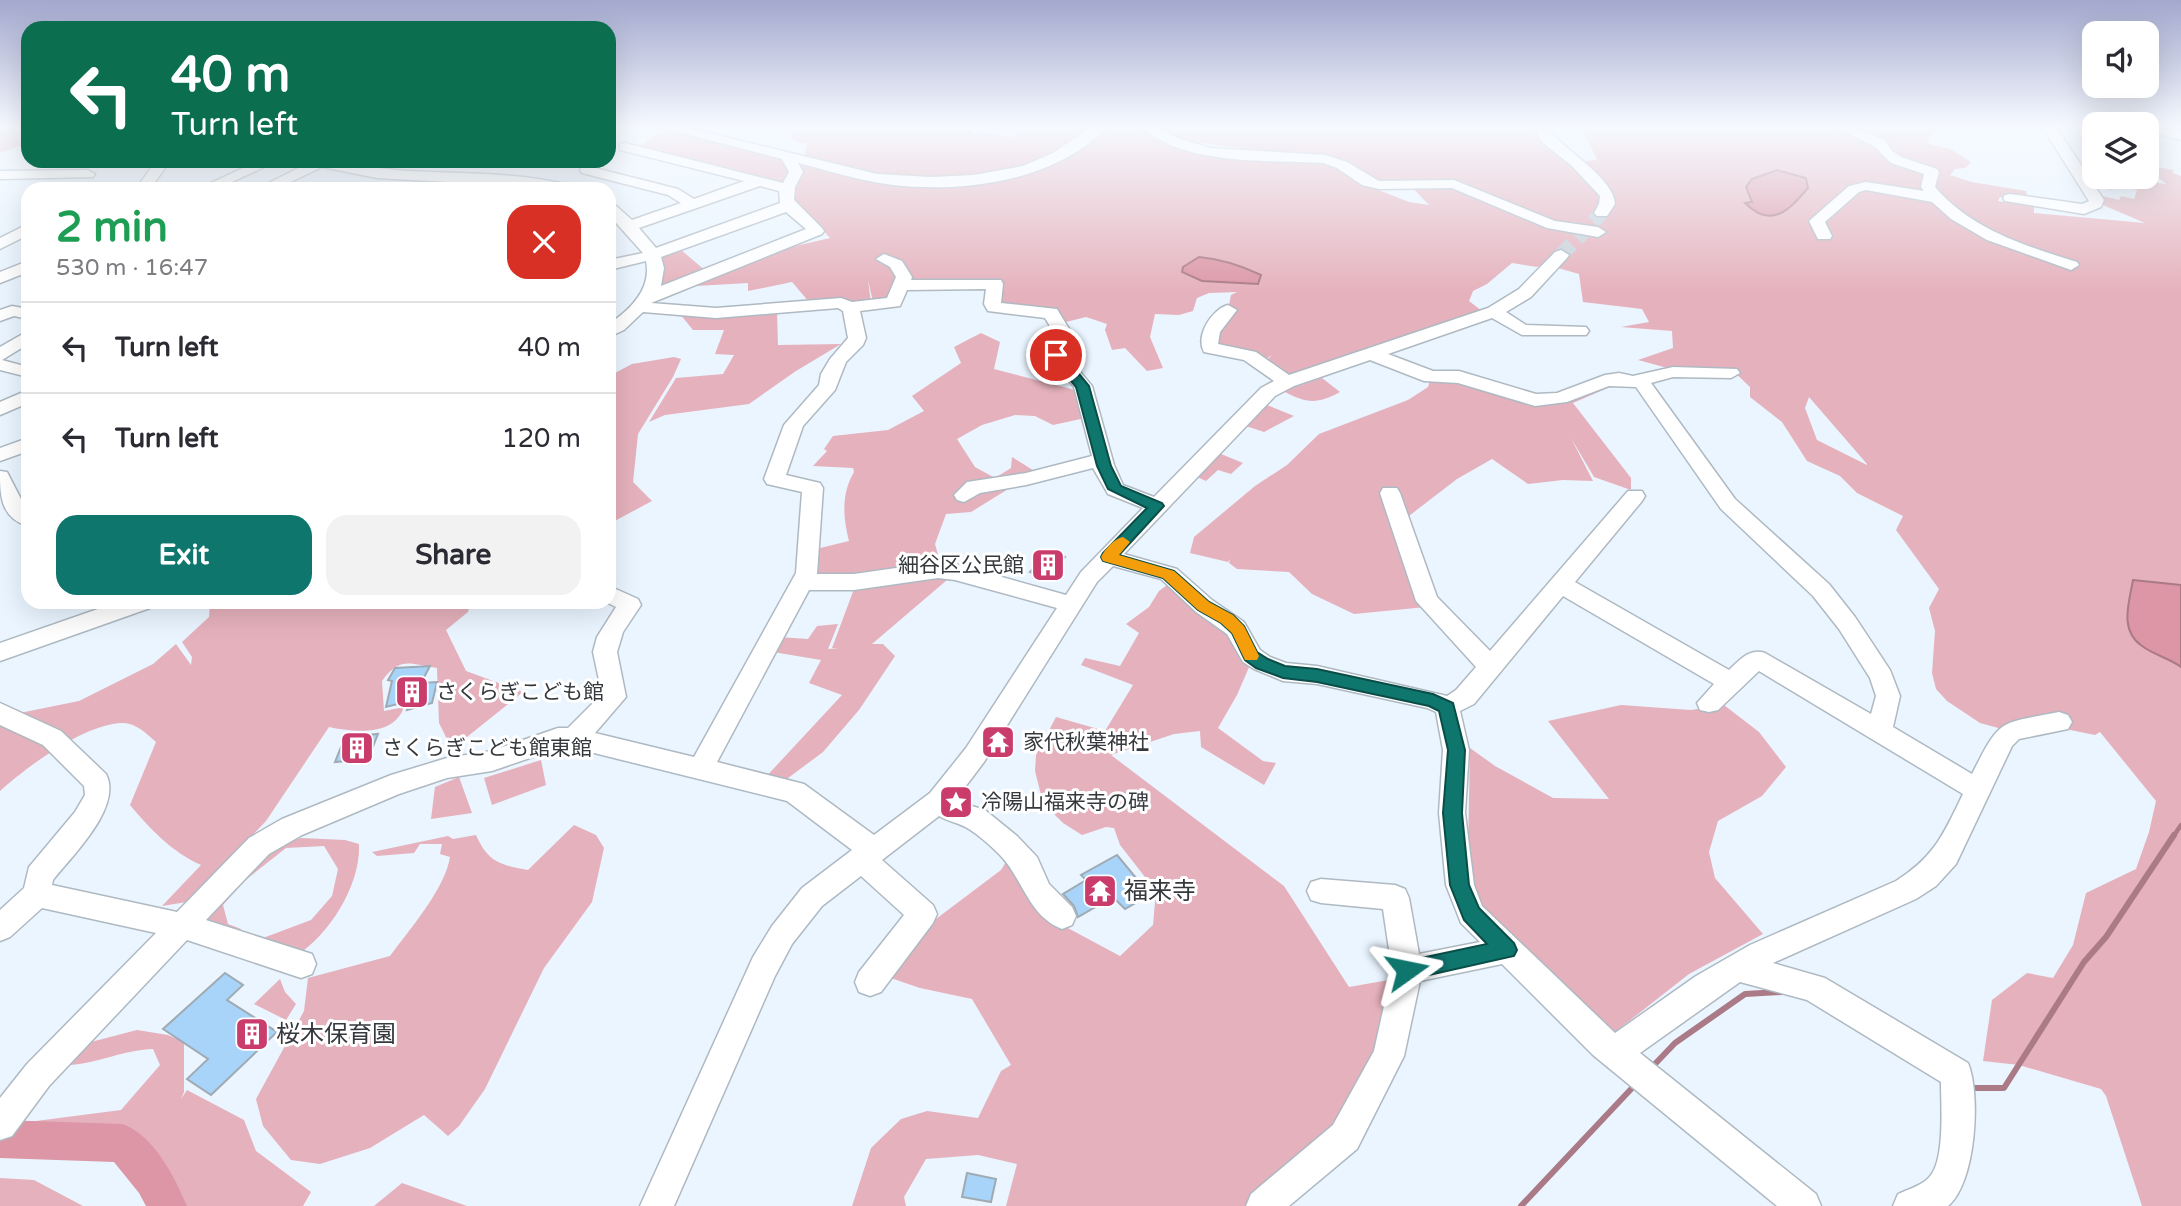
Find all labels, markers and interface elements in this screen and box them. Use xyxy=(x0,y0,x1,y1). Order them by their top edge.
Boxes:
map controls xyxy=(2082,21,2159,189)
button: sound xyxy=(2082,21,2159,98)
text: 40 m xyxy=(171,46,290,105)
icon: left xyxy=(56,49,147,140)
text: Turn left xyxy=(171,106,298,144)
button: layers xyxy=(2082,112,2159,189)
text: 2 min xyxy=(56,202,168,253)
button: close xyxy=(507,205,581,279)
text: 530 m · 16:47 xyxy=(56,254,208,282)
pin xyxy=(1026,325,1086,385)
icon: left xyxy=(56,329,94,367)
text: Turn left xyxy=(115,332,218,363)
text: 40 m xyxy=(518,332,581,363)
icon: arrive xyxy=(1037,336,1075,374)
icon: left xyxy=(56,420,94,458)
text: Turn left xyxy=(115,423,218,454)
text: 120 m xyxy=(501,423,581,454)
button: Exit xyxy=(56,515,312,595)
button: Share xyxy=(326,515,581,595)
building icon: 細谷区公民館 xyxy=(1029,546,1067,584)
place label: 細谷区公民館 xyxy=(898,553,1024,578)
building icon: さくらぎこども館 xyxy=(393,673,431,711)
place label: さくらぎこども館 xyxy=(436,680,604,705)
temple icon: 家代秋葉神社 xyxy=(979,723,1017,761)
building icon: さくらぎこども館東館 xyxy=(338,729,376,767)
place label: 家代秋葉神社 xyxy=(1023,730,1149,755)
place label: さくらぎこども館東館 xyxy=(382,736,592,761)
place icon: 冷陽山福来寺の碑 xyxy=(937,783,975,821)
place label: 冷陽山福来寺の碑 xyxy=(981,790,1149,815)
temple icon: 福来寺 xyxy=(1081,872,1119,910)
place label: 福来寺 xyxy=(1124,877,1196,906)
position arrow xyxy=(1370,933,1444,1007)
building icon: 桜木保育園 xyxy=(233,1015,271,1053)
place label: 桜木保育園 xyxy=(276,1020,396,1049)

